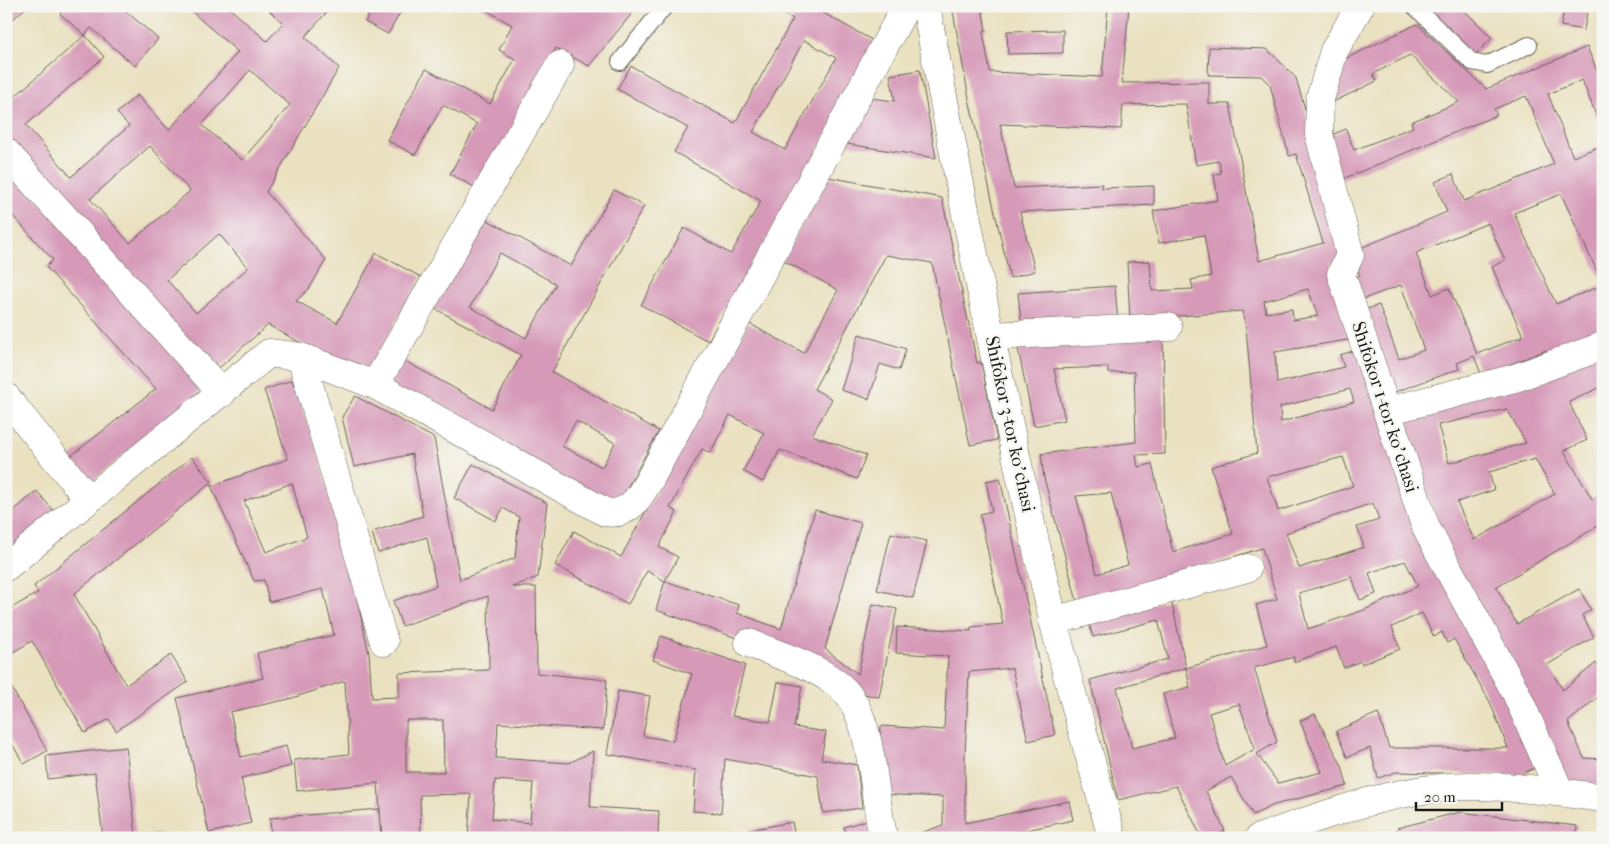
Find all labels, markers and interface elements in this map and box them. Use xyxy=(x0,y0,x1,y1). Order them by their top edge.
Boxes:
street label: Shifokor 1-tor koʼchasi xyxy=(1347,319,1423,496)
street label: Shifokor 3-tor koʼchasi xyxy=(981,334,1040,515)
scale bar xyxy=(1416,779,1503,811)
text: 20 m xyxy=(1424,788,1456,806)

